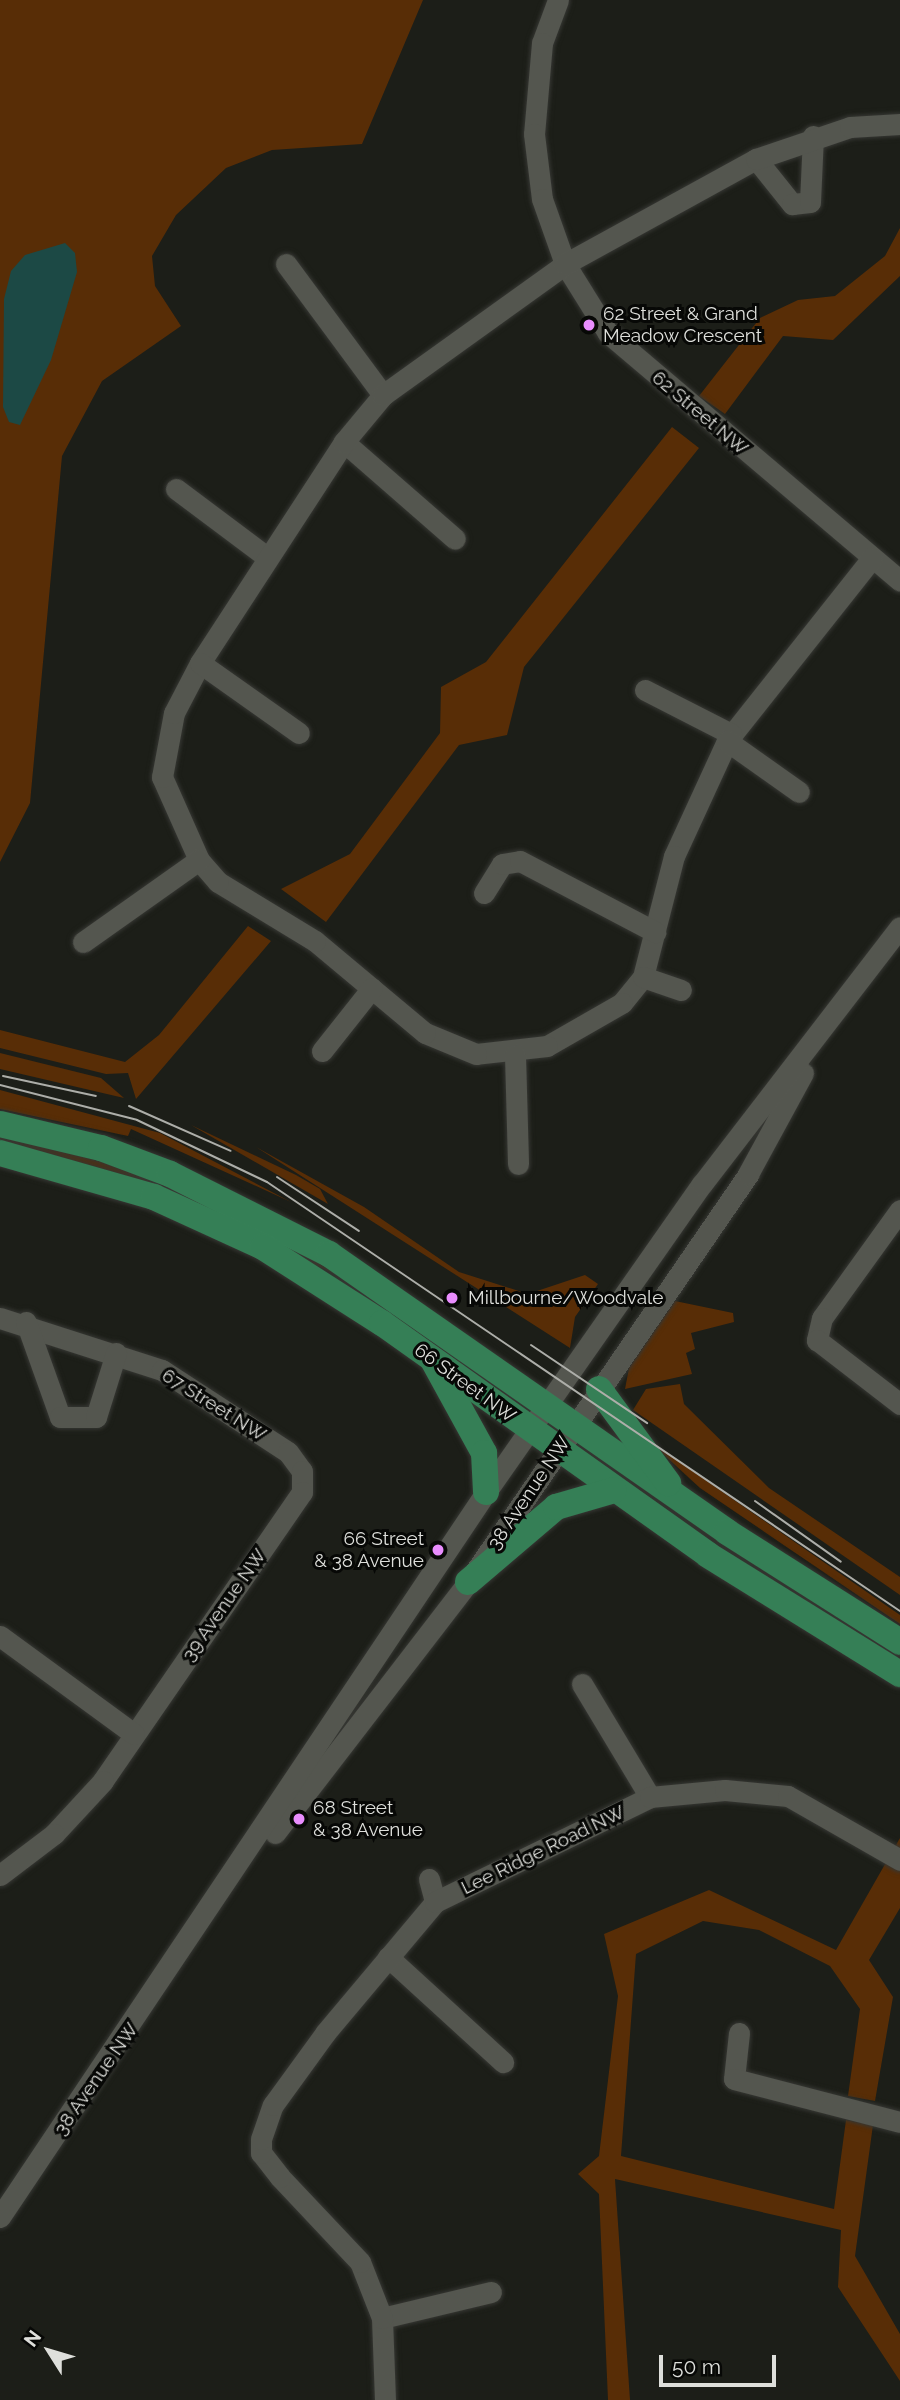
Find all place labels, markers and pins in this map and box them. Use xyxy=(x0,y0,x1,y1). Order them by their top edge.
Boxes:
place label: 62 Street & Grand Meadow Crescent xyxy=(603,303,763,347)
marker: 62 Street & Grand Meadow Crescent xyxy=(581,317,597,333)
place label: Millbourne/Woodvale xyxy=(468,1287,663,1309)
marker: Millbourne/Woodvale xyxy=(442,1288,462,1308)
place label: 66 Street & 38 Avenue xyxy=(314,1528,424,1572)
marker: 66 Street & 38 Avenue xyxy=(430,1542,446,1558)
place label: 68 Street & 38 Avenue xyxy=(313,1797,423,1841)
marker: 68 Street & 38 Avenue xyxy=(291,1811,307,1827)

